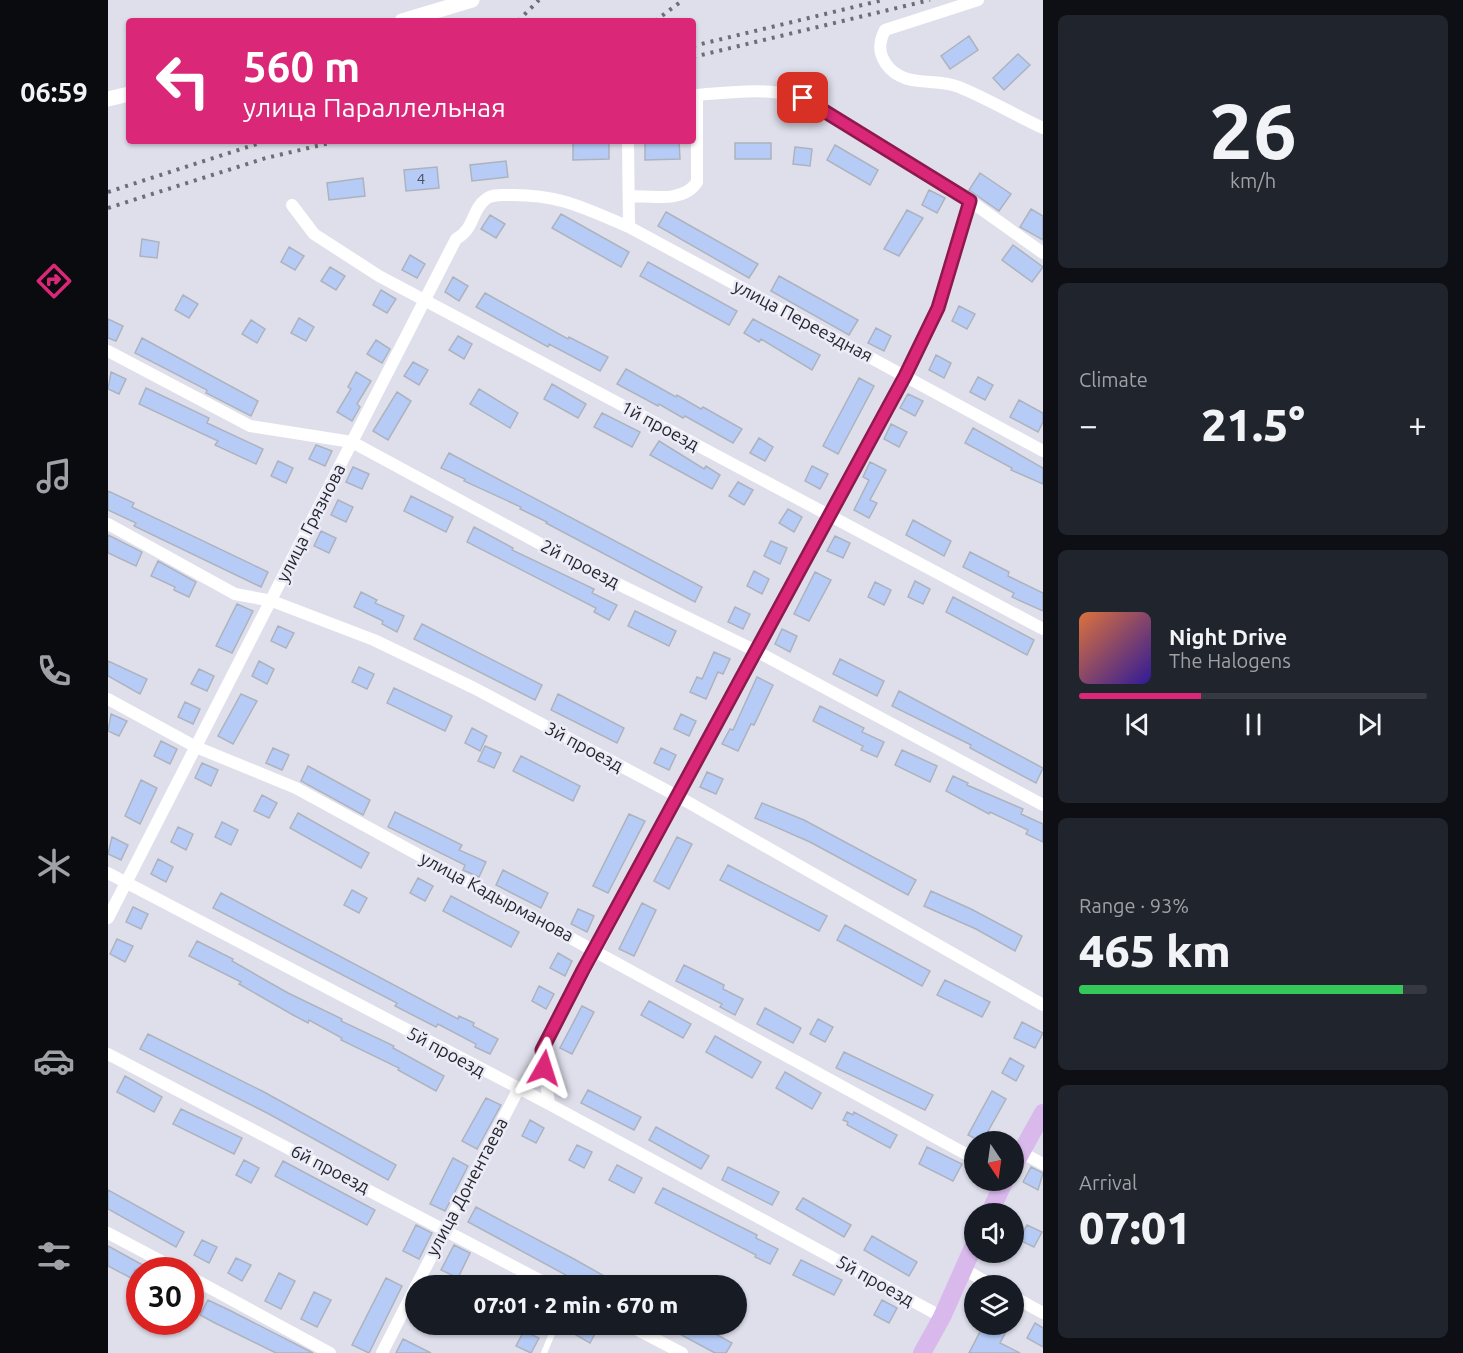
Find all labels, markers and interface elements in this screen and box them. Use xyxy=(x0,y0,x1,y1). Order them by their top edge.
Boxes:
icon: left xyxy=(144,42,222,120)
text: 560 m xyxy=(243,43,360,90)
pin xyxy=(777,72,828,123)
text: 06:59 xyxy=(20,77,88,107)
icon: arrive xyxy=(786,81,819,114)
text: 26 xyxy=(1209,86,1297,174)
text: улица Параллельная xyxy=(243,92,506,122)
text: km/h xyxy=(1230,169,1276,192)
house number: 4 xyxy=(417,170,425,187)
icon: directions xyxy=(33,260,75,302)
street label: улица Переездная xyxy=(730,275,876,365)
text: Climate xyxy=(1079,368,1148,391)
street label: 1й проезд xyxy=(618,396,703,454)
text: 21.5° xyxy=(1201,399,1305,450)
text: − xyxy=(1079,406,1098,443)
text: + xyxy=(1408,406,1427,443)
icon: music xyxy=(33,455,75,497)
street label: улица Грязнова xyxy=(272,460,349,585)
street label: 2й проезд xyxy=(538,535,623,592)
text: Night Drive xyxy=(1169,624,1287,649)
text: The Halogens xyxy=(1169,649,1291,672)
icon: phone xyxy=(33,650,75,692)
icon: previous xyxy=(1121,708,1154,741)
icon: pause xyxy=(1237,708,1270,741)
icon: next xyxy=(1353,708,1386,741)
street label: 3й проезд xyxy=(542,717,627,775)
icon: climate xyxy=(33,845,75,887)
street label: улица Кадырманова xyxy=(417,847,577,945)
text: Range · 93% xyxy=(1079,894,1189,917)
text: 465 km xyxy=(1079,925,1231,976)
street label: 5й проезд xyxy=(404,1022,489,1080)
position arrow xyxy=(512,1036,576,1100)
icon: car xyxy=(33,1040,75,1082)
street label: улица Донентаева xyxy=(421,1114,511,1259)
north arrow xyxy=(964,1131,1024,1191)
map controls xyxy=(964,1131,1024,1335)
street label: 6й проезд xyxy=(288,1140,373,1197)
text: Arrival xyxy=(1079,1171,1137,1194)
text: 07:01 xyxy=(1079,1202,1192,1253)
button: sound xyxy=(964,1203,1024,1263)
icon: filters xyxy=(33,1235,75,1277)
street label: 5й проезд xyxy=(833,1251,918,1310)
speed limit sign: 30 xyxy=(126,1257,204,1335)
button: layers xyxy=(964,1275,1024,1335)
text: 07:01 · 2 min · 670 m xyxy=(474,1292,678,1317)

